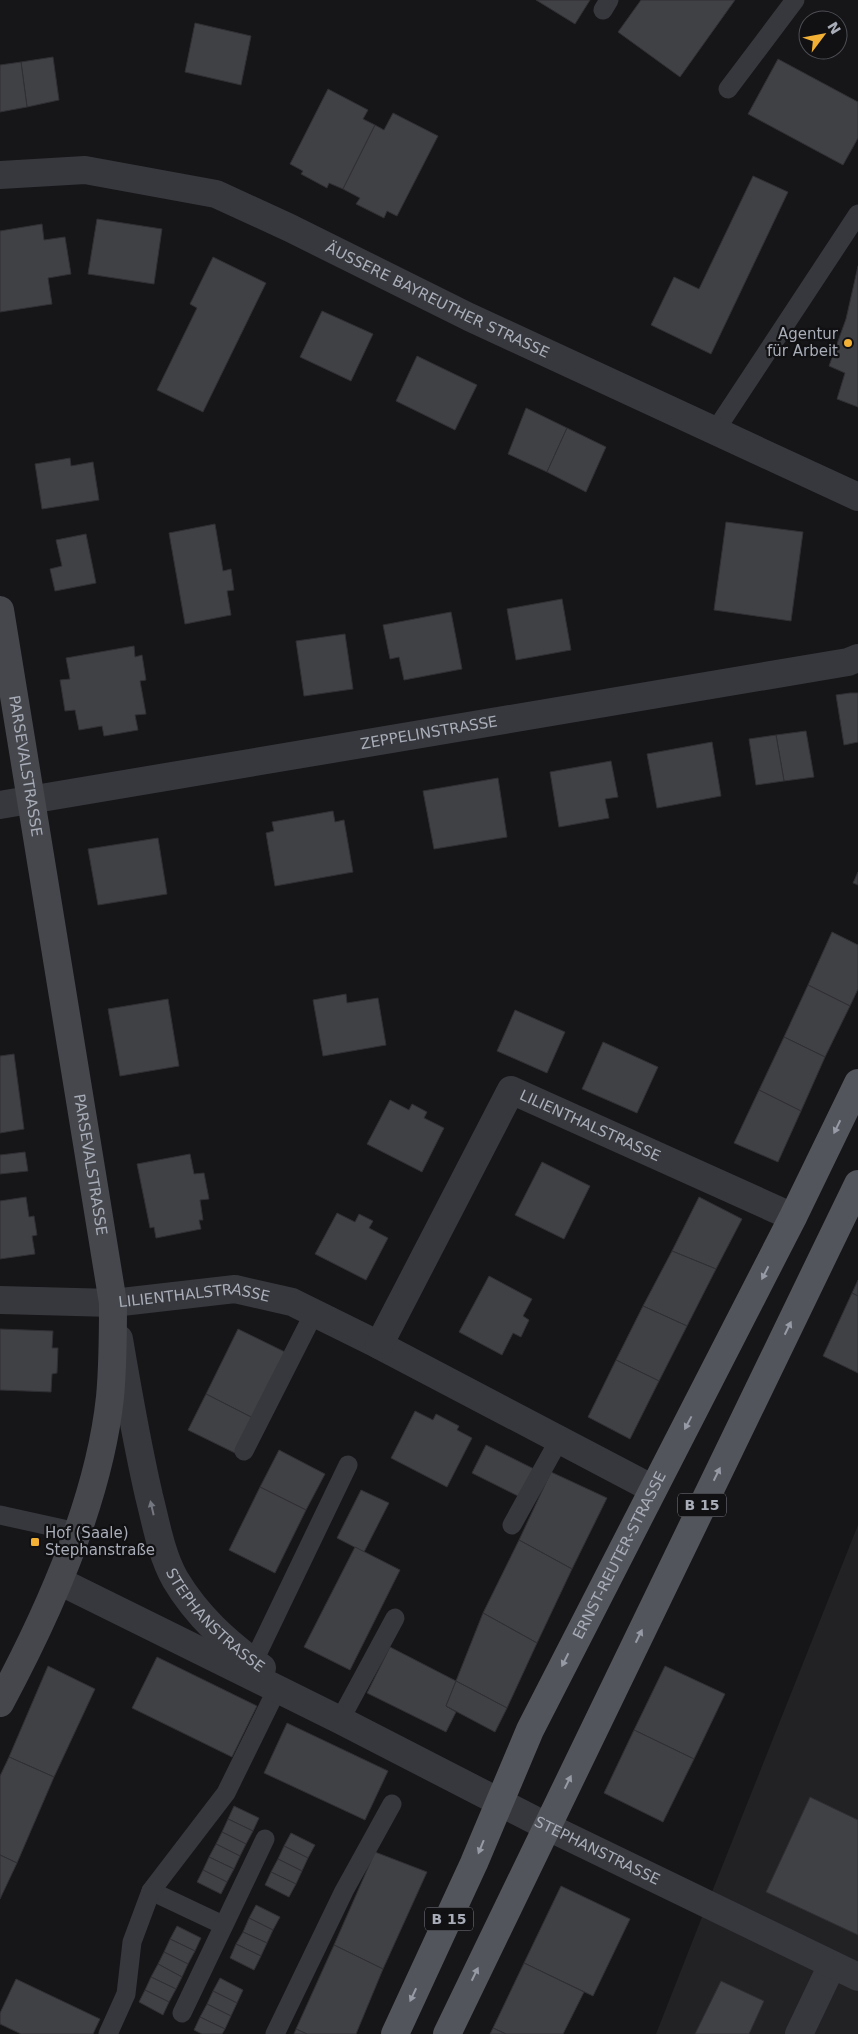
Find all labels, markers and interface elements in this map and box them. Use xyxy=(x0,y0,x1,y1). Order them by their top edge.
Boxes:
north arrow xyxy=(798,10,848,60)
text: N xyxy=(824,19,844,37)
street label: ÄUSSERE BAYREUTHER STRASSE xyxy=(323,237,552,362)
place label: Agentur für Arbeit xyxy=(767,325,839,360)
marker: Agentur für Arbeit xyxy=(842,337,854,349)
street label: PARSEVALSTRASSE xyxy=(5,694,46,838)
street label: ZEPPELINSTRASSE xyxy=(359,712,499,753)
street label: LILIENTHALSTRASSE xyxy=(517,1086,664,1165)
street label: PARSEVALSTRASSE xyxy=(70,1093,111,1237)
one-way arrow xyxy=(833,1120,841,1134)
one-way arrow xyxy=(761,1266,769,1280)
street label: LILIENTHALSTRASSE xyxy=(118,1279,272,1311)
one-way arrow xyxy=(784,1321,792,1335)
one-way arrow xyxy=(684,1415,692,1430)
one-way arrow xyxy=(713,1467,721,1481)
street label: ERNST-REUTER-STRASSE xyxy=(569,1468,670,1642)
road number: B 15 xyxy=(678,1494,726,1516)
one-way arrow xyxy=(148,1501,156,1516)
place label: Hof (Saale) Stephanstraße xyxy=(45,1524,155,1559)
marker: Hof (Saale) Stephanstraße xyxy=(29,1536,41,1548)
street label: STEPHANSTRASSE xyxy=(162,1565,268,1676)
one-way arrow xyxy=(635,1629,643,1643)
one-way arrow xyxy=(561,1653,569,1668)
one-way arrow xyxy=(564,1775,572,1790)
street label: STEPHANSTRASSE xyxy=(531,1813,663,1889)
one-way arrow xyxy=(476,1840,484,1854)
road number: B 15 xyxy=(425,1908,473,1930)
one-way arrow xyxy=(472,1967,480,1981)
one-way arrow xyxy=(409,1988,417,2002)

